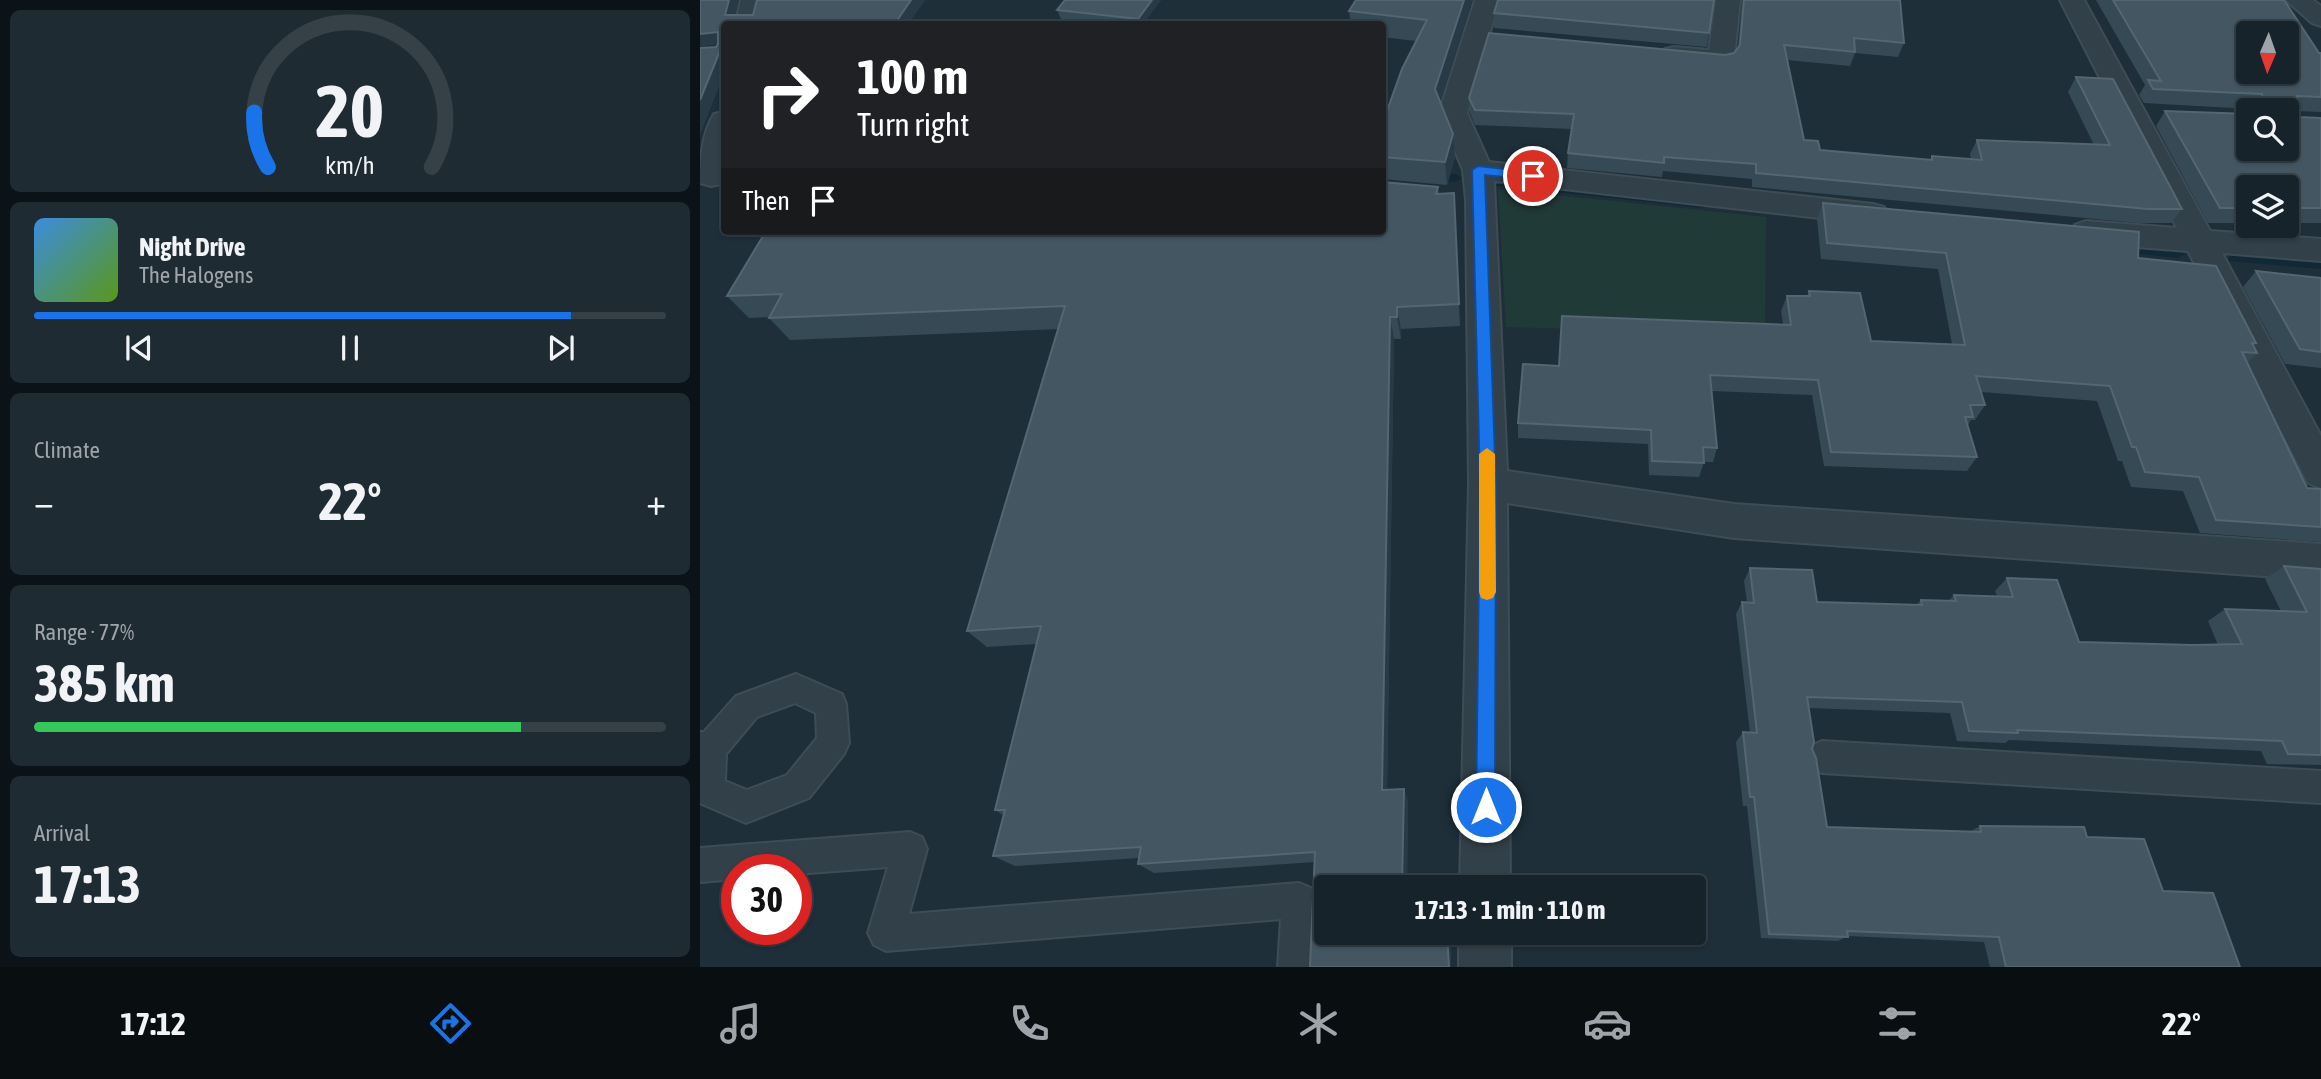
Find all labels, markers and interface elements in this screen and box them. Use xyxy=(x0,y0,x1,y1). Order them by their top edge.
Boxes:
north arrow xyxy=(2236,21,2300,84)
map controls xyxy=(2236,21,2299,238)
text: 100 m xyxy=(857,48,968,104)
icon: right xyxy=(742,49,833,140)
text: 20 xyxy=(316,69,384,152)
button: search xyxy=(2236,98,2299,161)
text: Turn right xyxy=(857,106,970,143)
pin xyxy=(1503,146,1563,206)
text: km/h xyxy=(325,151,375,179)
icon: arrive xyxy=(1514,157,1552,195)
button: layers xyxy=(2236,175,2299,238)
icon: arrive xyxy=(804,182,842,220)
text: Then xyxy=(742,186,790,216)
text: Night Drive xyxy=(139,232,246,262)
text: The Halogens xyxy=(139,262,253,288)
icon: previous xyxy=(120,329,158,367)
icon: pause xyxy=(331,329,369,367)
icon: next xyxy=(542,329,580,367)
text: Climate xyxy=(34,437,100,463)
text: 22° xyxy=(318,471,382,531)
text: − xyxy=(34,480,54,523)
text: + xyxy=(646,480,666,523)
text: Range · 77% xyxy=(34,619,134,645)
text: 385 km xyxy=(34,653,175,713)
position arrow xyxy=(1449,770,1523,844)
text: Arrival xyxy=(34,820,90,846)
text: 17:13 xyxy=(34,854,141,914)
speed limit sign: 30 xyxy=(721,854,812,945)
text: 17:13 · 1 min · 110 m xyxy=(1415,895,1605,925)
icon: directions xyxy=(426,999,475,1048)
icon: music xyxy=(716,999,765,1048)
icon: phone xyxy=(1005,999,1054,1048)
icon: climate xyxy=(1294,999,1343,1048)
icon: car xyxy=(1583,999,1632,1048)
icon: filters xyxy=(1873,999,1922,1048)
text: 17:12 xyxy=(120,1005,186,1042)
text: 22° xyxy=(2162,1005,2201,1042)

